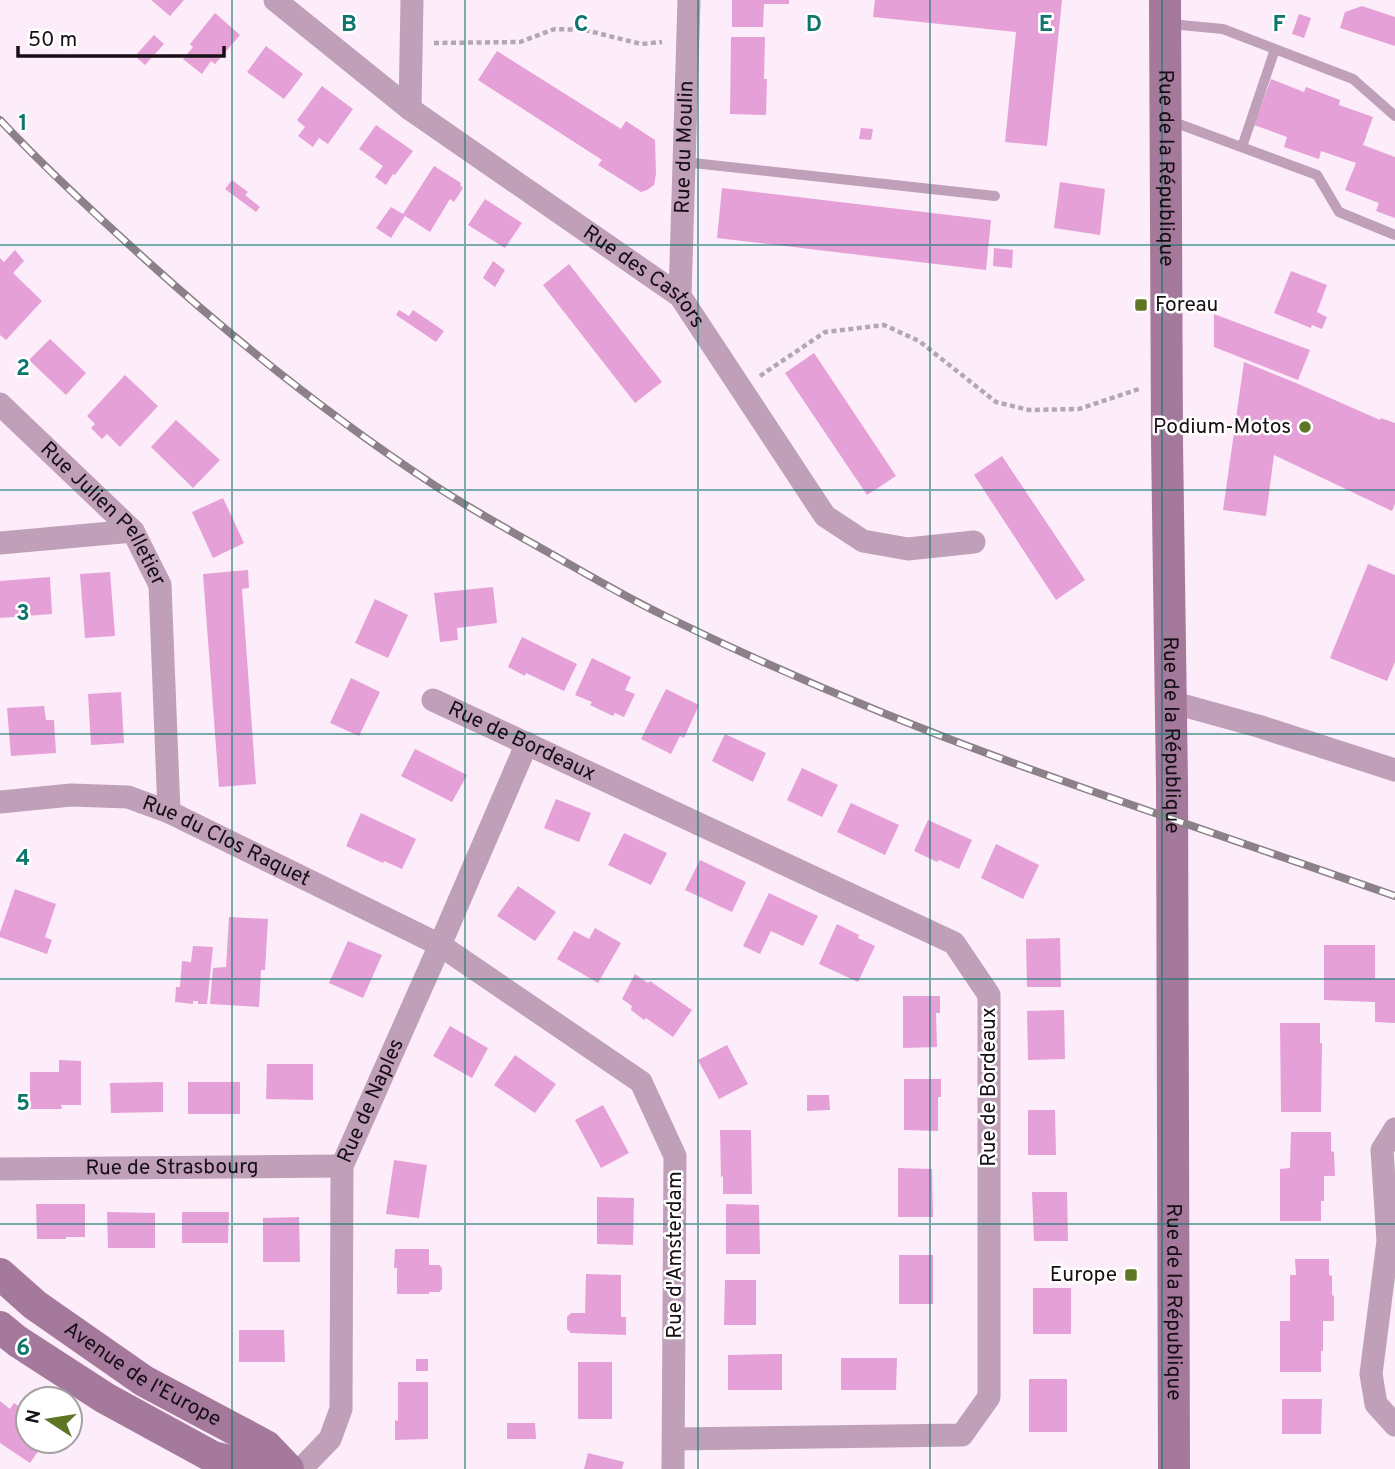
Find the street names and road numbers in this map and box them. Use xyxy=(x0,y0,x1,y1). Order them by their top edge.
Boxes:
street label: Rue de la République xyxy=(1152,69,1180,267)
street label: Rue du Moulin xyxy=(669,80,700,214)
street label: Rue des Castors xyxy=(577,219,711,333)
street label: Rue Julien Pelletier xyxy=(34,436,172,591)
street label: Rue de la République xyxy=(1156,636,1186,834)
street label: Rue de Bordeaux xyxy=(444,695,600,788)
street label: Rue du Clos Raquet xyxy=(138,790,315,893)
street label: Rue de Bordeaux xyxy=(976,1007,1003,1167)
street label: Rue de Naples xyxy=(331,1034,410,1167)
street label: Rue de Strasbourg xyxy=(85,1153,259,1182)
street label: Rue d'Amsterdam xyxy=(662,1171,689,1339)
street label: Rue de la République xyxy=(1160,1203,1187,1401)
street label: Avenue de l'Europe xyxy=(58,1316,226,1433)

